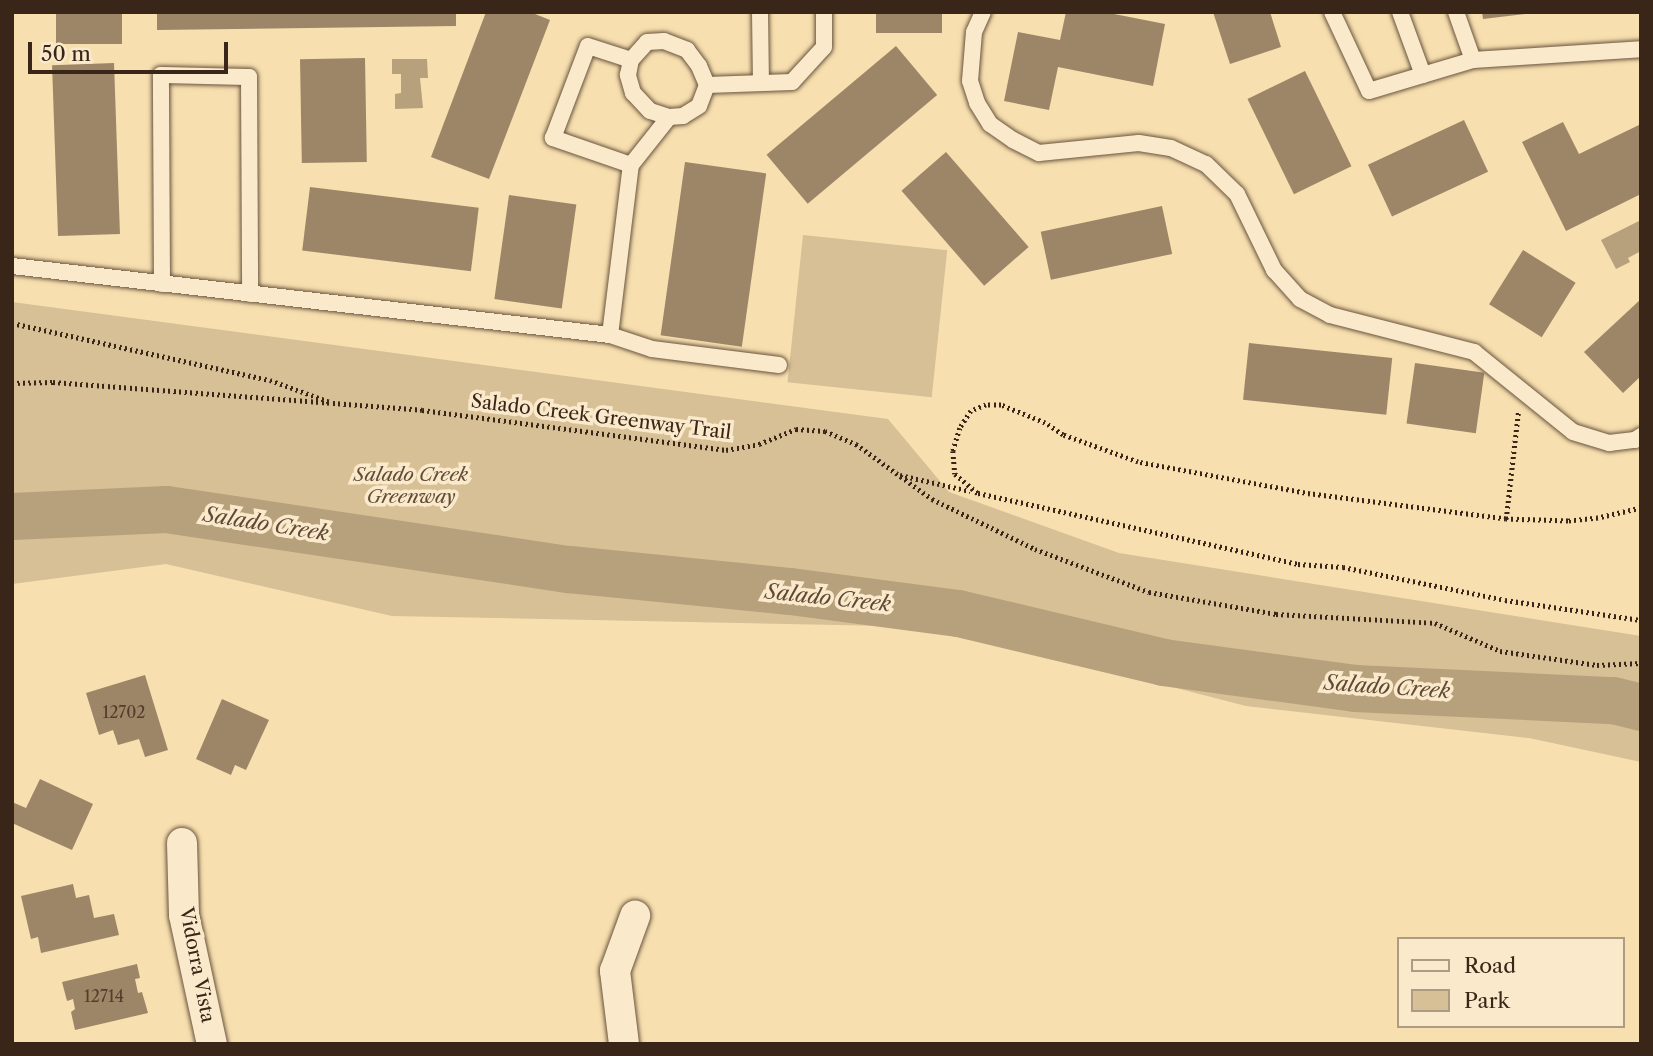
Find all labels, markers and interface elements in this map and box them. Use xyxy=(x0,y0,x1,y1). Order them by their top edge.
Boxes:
scale bar xyxy=(32,28,231,72)
text: 50 m xyxy=(41,41,91,66)
street label: Salado Creek Greenway Trail xyxy=(469,390,733,444)
park label: Salado Creek Greenway xyxy=(354,464,468,508)
water label: Salado Creek xyxy=(202,502,330,546)
water label: Salado Creek xyxy=(764,579,892,617)
water label: Salado Creek xyxy=(1323,670,1451,704)
house number: 12702 xyxy=(102,702,146,722)
street label: Vidorra Vista xyxy=(175,905,219,1025)
legend xyxy=(1398,937,1625,1028)
text: Road xyxy=(1464,953,1516,978)
house number: 12714 xyxy=(84,986,124,1006)
text: Park xyxy=(1464,988,1510,1013)

